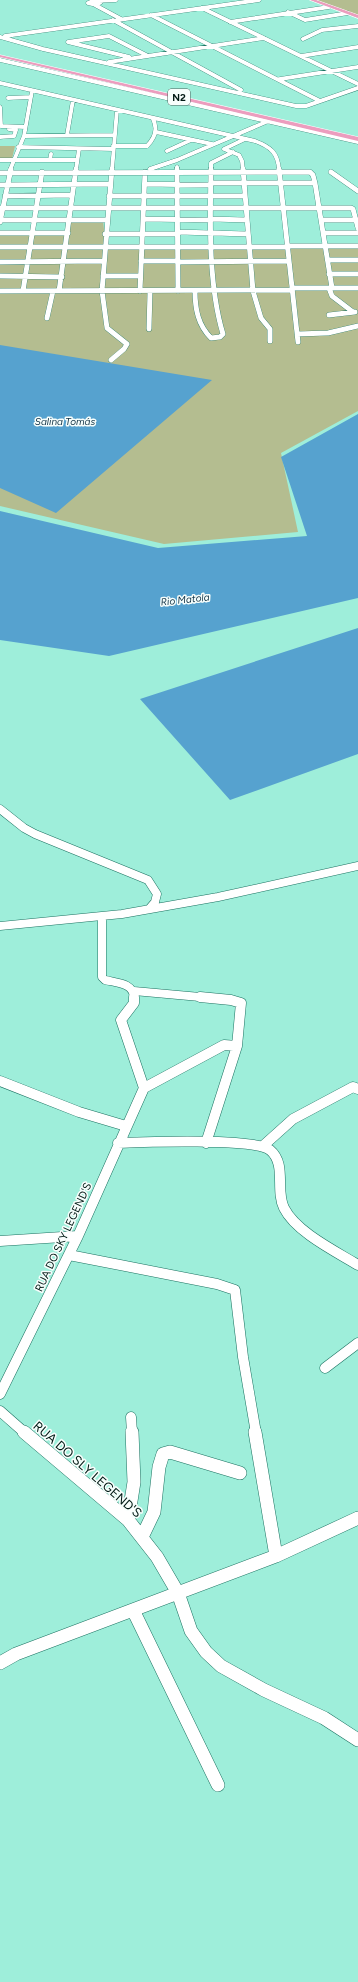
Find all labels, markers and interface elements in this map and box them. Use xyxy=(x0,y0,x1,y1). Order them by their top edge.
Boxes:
road number: N2 xyxy=(168,89,190,105)
water label: Salina Tomás xyxy=(35,415,95,428)
water label: Rio Matola xyxy=(160,590,210,609)
street label: RUA DO SKY LEGEND'S xyxy=(32,1180,95,1294)
street label: RUA DO SLY LEGEND'S xyxy=(30,1418,145,1521)

